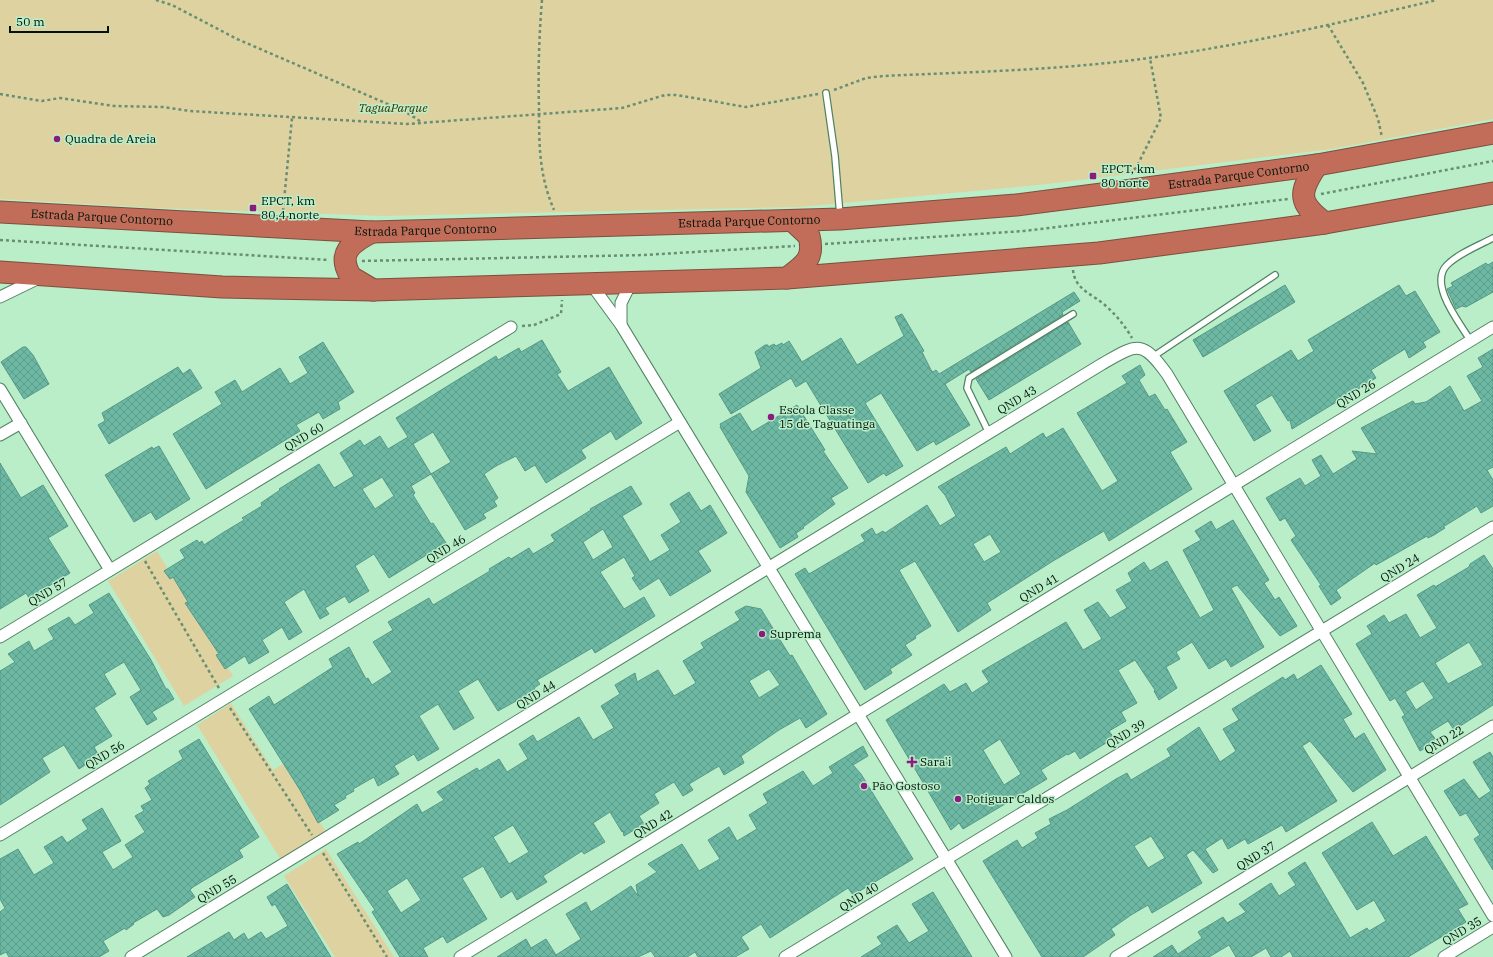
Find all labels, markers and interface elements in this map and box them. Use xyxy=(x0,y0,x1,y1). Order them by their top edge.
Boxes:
scale bar xyxy=(10,8,108,34)
text: 50 m xyxy=(16,14,45,29)
park label: TaguaParque xyxy=(358,100,428,115)
place label: Quadra de Areia xyxy=(65,131,157,146)
marker: Quadra de Areia xyxy=(52,134,62,144)
street label: Estrada Parque Contorno xyxy=(1167,158,1310,192)
place label: EPCT, km 80 norte xyxy=(1101,161,1156,190)
marker: EPCT, km 80 norte xyxy=(1088,171,1098,181)
place label: EPCT, km 80,4 norte xyxy=(261,193,319,222)
marker: EPCT, km 80,4 norte xyxy=(248,203,258,213)
street label: Estrada Parque Contorno xyxy=(30,206,174,228)
street label: Estrada Parque Contorno xyxy=(678,212,821,230)
street label: Estrada Parque Contorno xyxy=(354,221,497,239)
street label: QND 26 xyxy=(1333,376,1378,411)
street label: QND 43 xyxy=(994,382,1039,417)
place label: Escola Classe 15 de Taguatinga xyxy=(779,402,876,431)
marker: Escola Classe 15 de Taguatinga xyxy=(766,412,776,422)
street label: QND 60 xyxy=(281,419,326,454)
street label: QND 46 xyxy=(423,531,468,566)
street label: QND 24 xyxy=(1377,550,1422,585)
street label: QND 41 xyxy=(1016,570,1061,605)
street label: QND 57 xyxy=(25,574,70,609)
place label: Suprema xyxy=(770,626,822,641)
marker: Suprema xyxy=(757,629,767,639)
street label: QND 44 xyxy=(513,677,558,712)
street label: QND 39 xyxy=(1103,716,1148,751)
street label: QND 22 xyxy=(1421,722,1466,757)
street label: QND 56 xyxy=(82,737,127,772)
place label: Sara'i xyxy=(920,754,952,769)
marker: Sara'i xyxy=(907,757,917,767)
place label: Pão Gostoso xyxy=(872,778,940,793)
marker: Pão Gostoso xyxy=(859,781,869,791)
place label: Potiguar Caldos xyxy=(966,791,1055,806)
marker: Potiguar Caldos xyxy=(953,794,963,804)
street label: QND 42 xyxy=(630,806,675,841)
street label: QND 37 xyxy=(1233,838,1278,873)
street label: QND 55 xyxy=(194,871,239,906)
street label: QND 40 xyxy=(836,879,881,914)
street label: QND 35 xyxy=(1439,913,1484,948)

